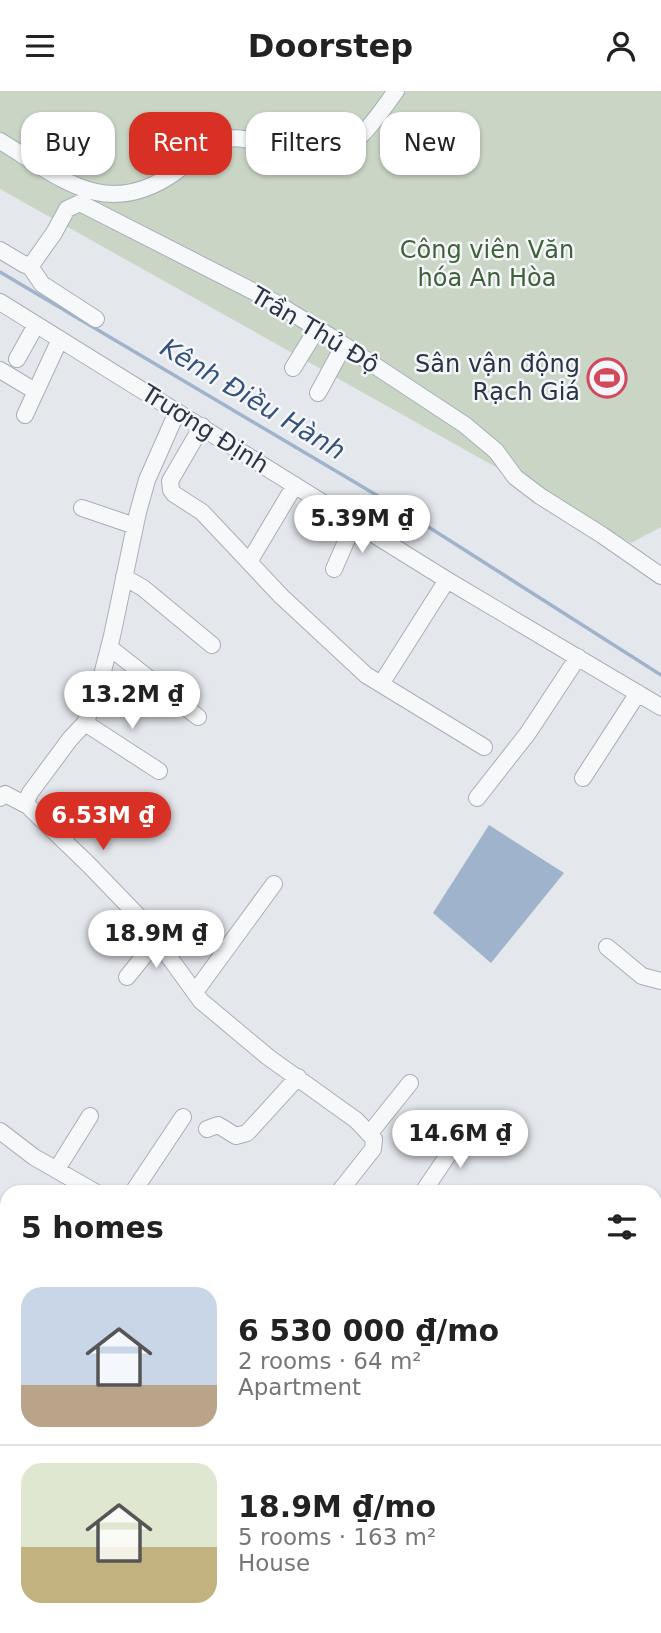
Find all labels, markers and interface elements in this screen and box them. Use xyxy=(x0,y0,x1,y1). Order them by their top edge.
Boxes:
icon: menu xyxy=(21,27,59,65)
text: Doorstep xyxy=(248,27,413,65)
icon: person xyxy=(602,27,640,65)
chip: Buy xyxy=(21,112,115,175)
chip: Rent xyxy=(129,112,232,175)
chip: Filters xyxy=(246,112,366,175)
chip: New xyxy=(380,112,480,175)
park label: Công viên Văn hóa An Hòa xyxy=(400,236,574,292)
street label: Trần Thủ Độ xyxy=(245,280,384,379)
water label: Kênh Điều Hành xyxy=(155,332,351,466)
place label: Sân vận động Rạch Giá xyxy=(415,350,580,406)
sports icon: Sân vận động Rạch Giá xyxy=(586,357,628,399)
street label: Trương Định xyxy=(135,378,274,479)
pin: 5.39M ₫ xyxy=(297,496,427,555)
text: 5.39M ₫ xyxy=(310,505,414,531)
pin: 13.2M ₫ xyxy=(67,671,197,731)
text: 13.2M ₫ xyxy=(80,681,184,707)
pin: 6.53M ₫ xyxy=(38,793,168,852)
text: 6.53M ₫ xyxy=(51,802,155,828)
pin: 18.9M ₫ xyxy=(91,911,221,970)
text: 18.9M ₫ xyxy=(104,920,208,946)
pin: 14.6M ₫ xyxy=(395,1111,525,1170)
text: 14.6M ₫ xyxy=(408,1120,512,1146)
icon: filters xyxy=(603,1208,641,1246)
text: 5 homes xyxy=(21,1210,164,1245)
text: 6 530 000 ₫/mo xyxy=(238,1313,499,1348)
icon: home xyxy=(77,1315,161,1399)
text: 2 rooms · 64 m² xyxy=(238,1348,422,1374)
text: Apartment xyxy=(238,1374,361,1400)
text: 18.9M ₫/mo xyxy=(238,1489,436,1524)
icon: home xyxy=(77,1491,161,1575)
text: 5 rooms · 163 m² xyxy=(238,1524,436,1550)
text: House xyxy=(238,1550,310,1576)

